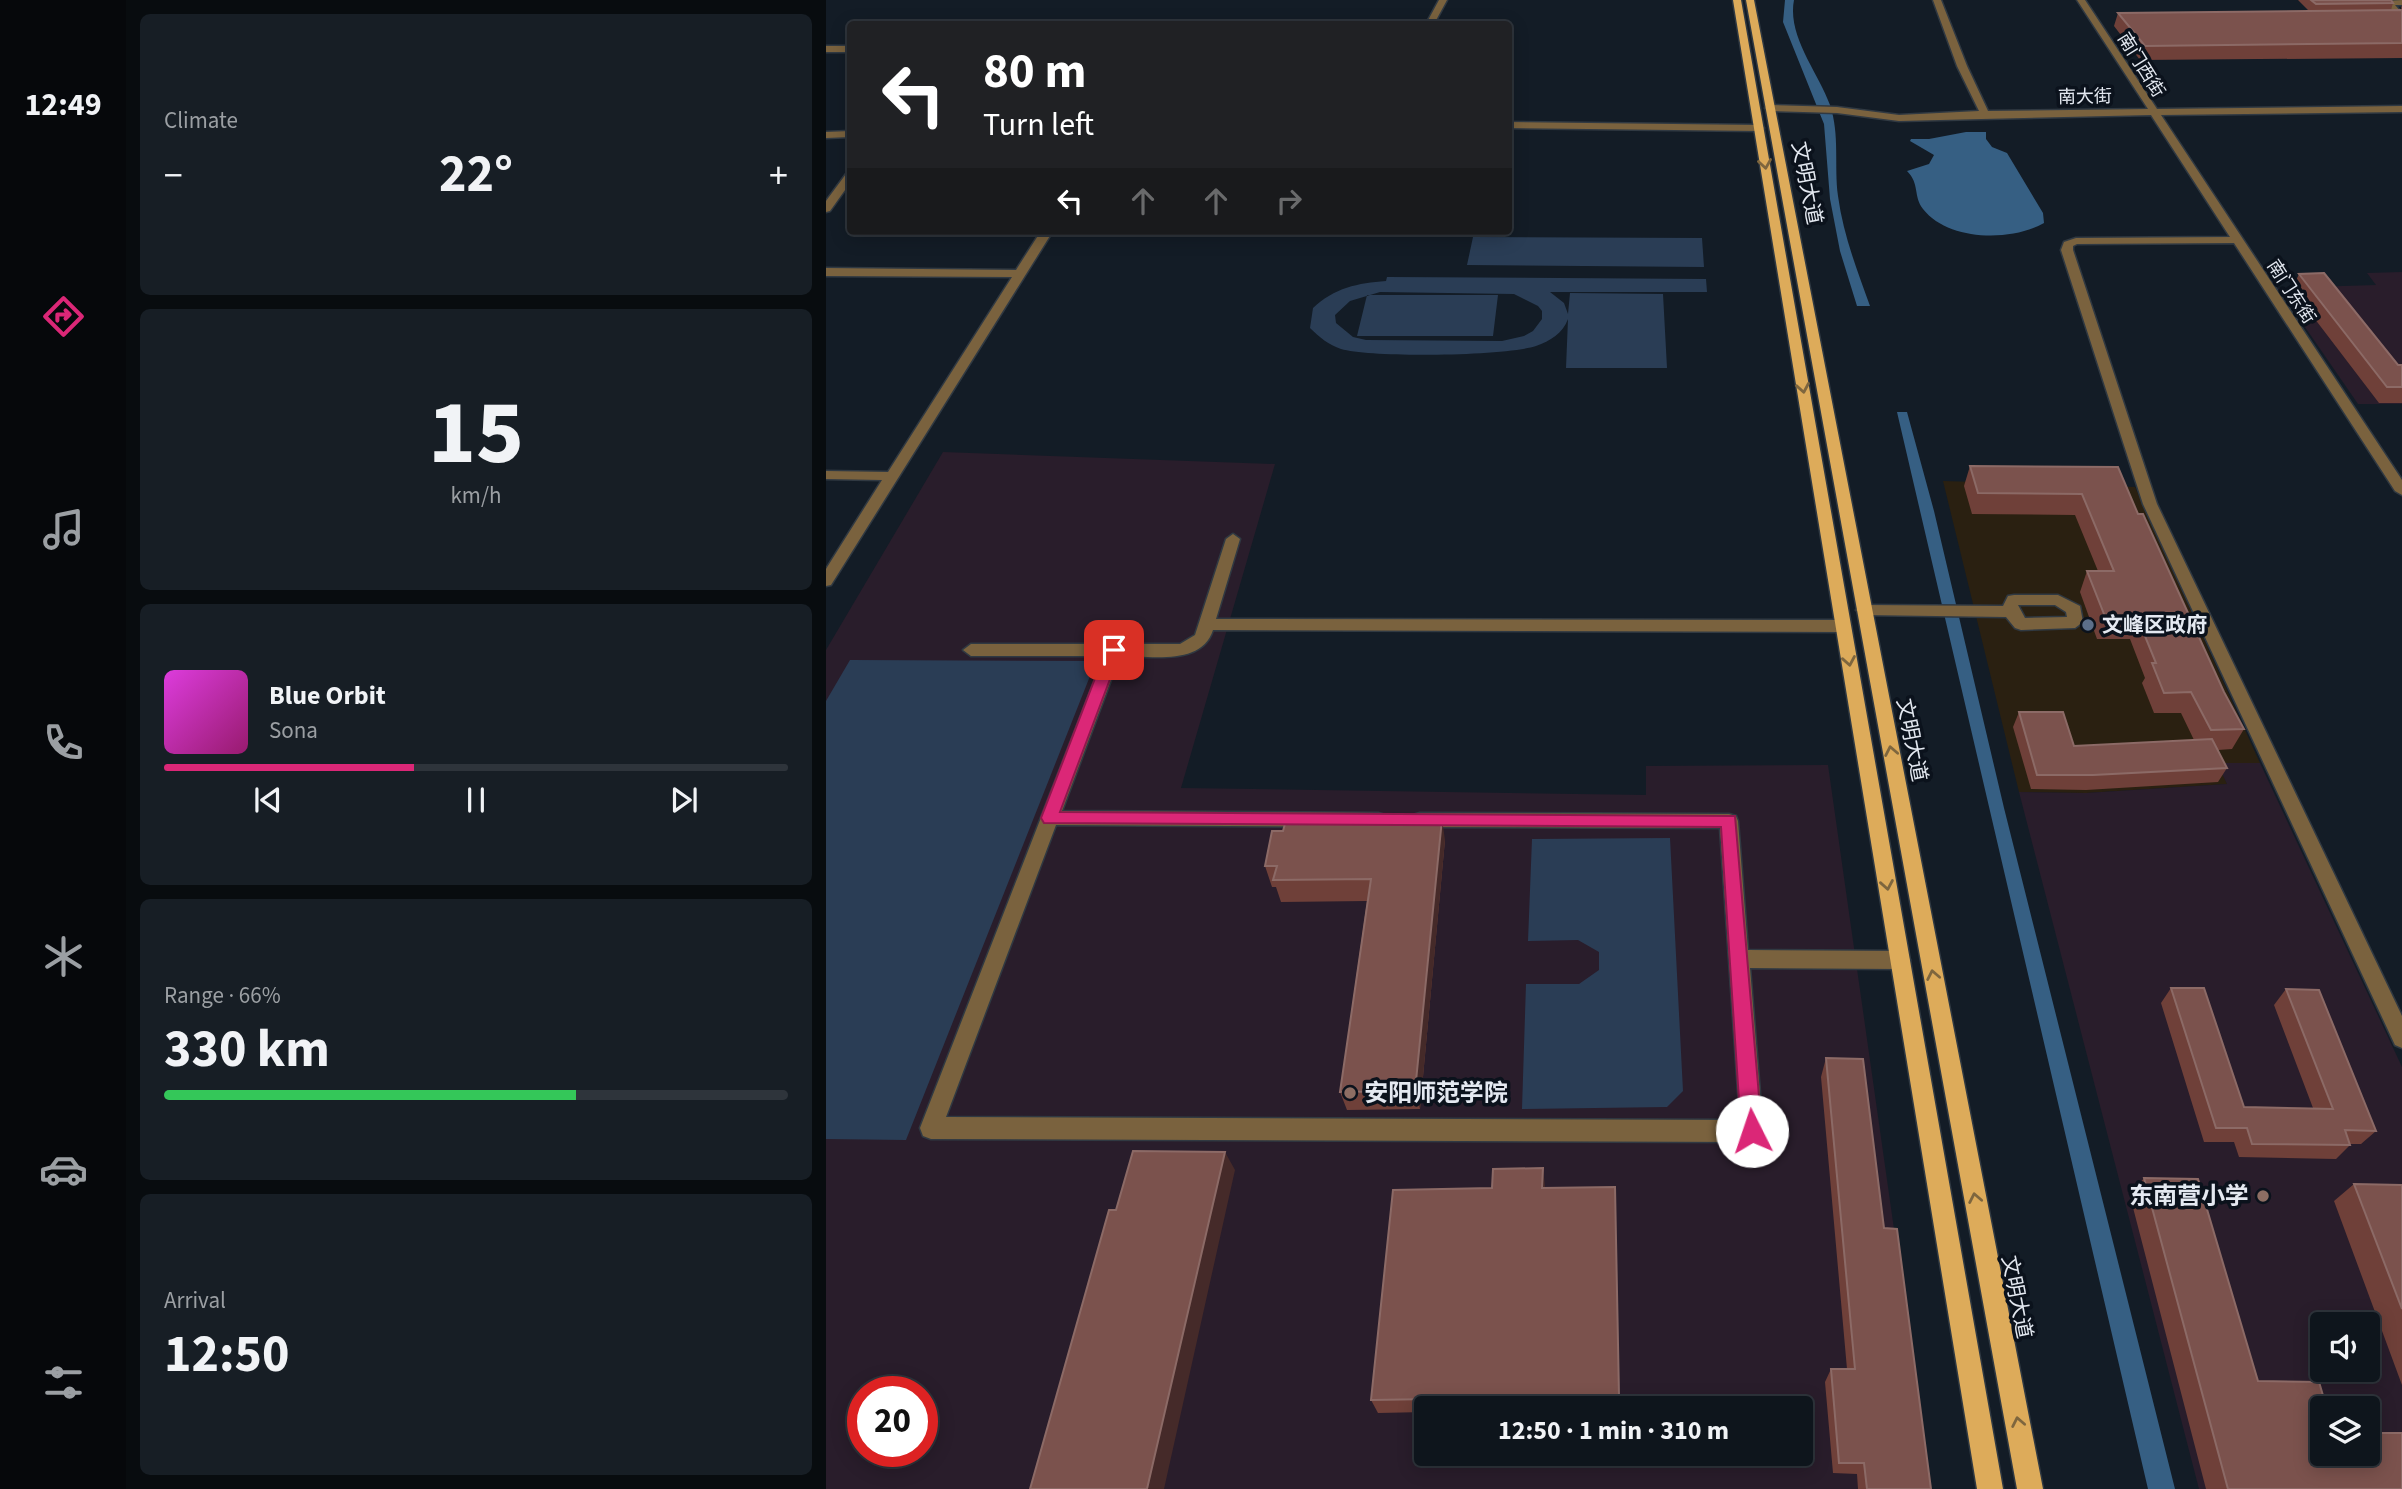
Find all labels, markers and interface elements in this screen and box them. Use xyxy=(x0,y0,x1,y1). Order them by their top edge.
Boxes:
street label: 南门西街 xyxy=(2111,28,2171,102)
text: 80 m xyxy=(983,37,1087,107)
icon: left xyxy=(868,49,959,140)
text: 12:49 xyxy=(24,82,102,128)
street label: 南大街 xyxy=(2058,84,2112,110)
text: Turn left xyxy=(983,102,1094,148)
text: Climate xyxy=(164,104,238,137)
text: 22° xyxy=(439,138,513,212)
street label: 文明大道 xyxy=(1784,139,1830,227)
text: − xyxy=(164,149,183,203)
text: + xyxy=(769,149,788,203)
one-way arrow xyxy=(1757,158,1772,170)
icon: left xyxy=(1051,182,1089,220)
icon: ahead xyxy=(1124,182,1162,220)
icon: ahead xyxy=(1197,182,1235,220)
icon: right xyxy=(1270,182,1308,220)
street label: 南门东街 xyxy=(2261,255,2321,329)
icon: directions xyxy=(39,292,88,341)
text: 15 xyxy=(428,369,524,498)
one-way arrow xyxy=(1795,382,1810,394)
text: km/h xyxy=(450,479,502,512)
icon: music xyxy=(39,505,88,554)
place label: 文峰区政府 xyxy=(2102,610,2207,640)
marker: 文峰区政府 xyxy=(2080,617,2096,633)
pin xyxy=(1084,620,1144,680)
icon: arrive xyxy=(1095,631,1133,669)
one-way arrow xyxy=(1841,655,1856,667)
text: Blue Orbit xyxy=(269,677,386,714)
street label: 文明大道 xyxy=(1889,696,1935,784)
text: Sona xyxy=(269,714,318,747)
icon: phone xyxy=(39,718,88,767)
one-way arrow xyxy=(1884,745,1899,757)
icon: previous xyxy=(249,781,287,819)
icon: pause xyxy=(457,781,495,819)
icon: next xyxy=(665,781,703,819)
one-way arrow xyxy=(1879,879,1894,891)
icon: climate xyxy=(39,932,88,981)
one-way arrow xyxy=(1926,969,1941,981)
text: Range · 66% xyxy=(164,979,281,1012)
text: 330 km xyxy=(164,1013,330,1087)
place label: 安阳师范学院 xyxy=(1364,1076,1508,1111)
marker: 安阳师范学院 xyxy=(1342,1085,1358,1101)
position arrow xyxy=(1715,1094,1789,1168)
icon: car xyxy=(39,1145,88,1194)
place label: 东南营小学 xyxy=(2129,1179,2249,1214)
marker: 东南营小学 xyxy=(2255,1188,2271,1204)
one-way arrow xyxy=(1969,1192,1984,1204)
street label: 文明大道 xyxy=(1994,1253,2040,1341)
text: Arrival xyxy=(164,1284,226,1317)
map controls xyxy=(2310,1312,2380,1466)
button: sound xyxy=(2310,1312,2380,1382)
text: 12:50 xyxy=(164,1318,289,1392)
icon: filters xyxy=(39,1358,88,1407)
speed limit sign: 20 xyxy=(847,1376,938,1467)
button: layers xyxy=(2310,1396,2380,1466)
text: 12:50 · 1 min · 310 m xyxy=(1498,1412,1729,1449)
one-way arrow xyxy=(2011,1416,2026,1428)

